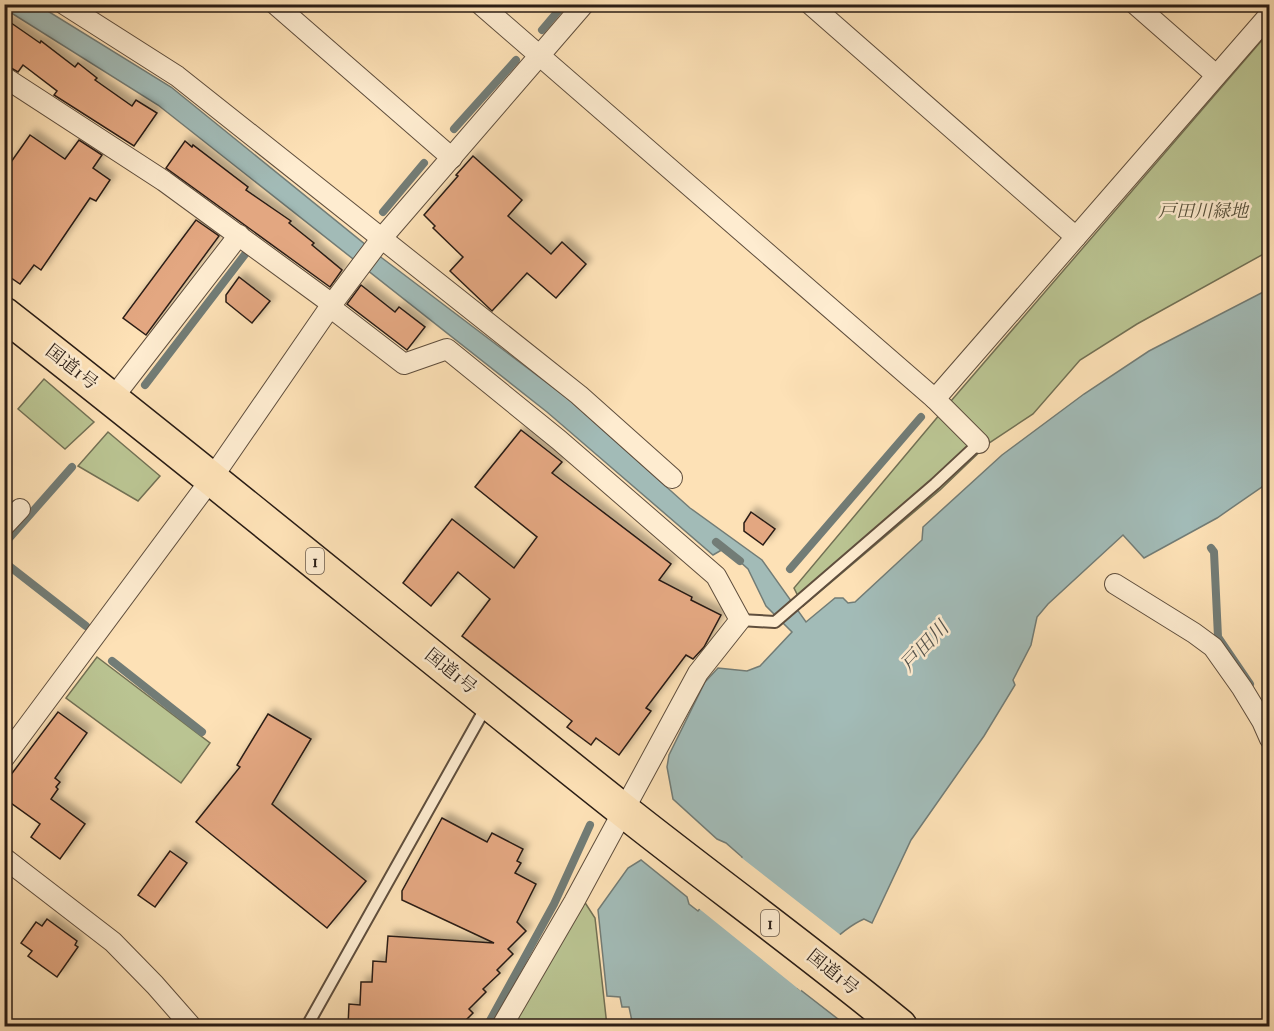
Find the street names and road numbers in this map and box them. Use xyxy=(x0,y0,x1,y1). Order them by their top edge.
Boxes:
street label: 国道1号 xyxy=(41,341,102,394)
road number: 1 xyxy=(306,548,324,574)
street label: 国道1号 xyxy=(421,644,481,699)
road number: 1 xyxy=(761,910,779,936)
street label: 国道1号 xyxy=(803,945,863,1000)

